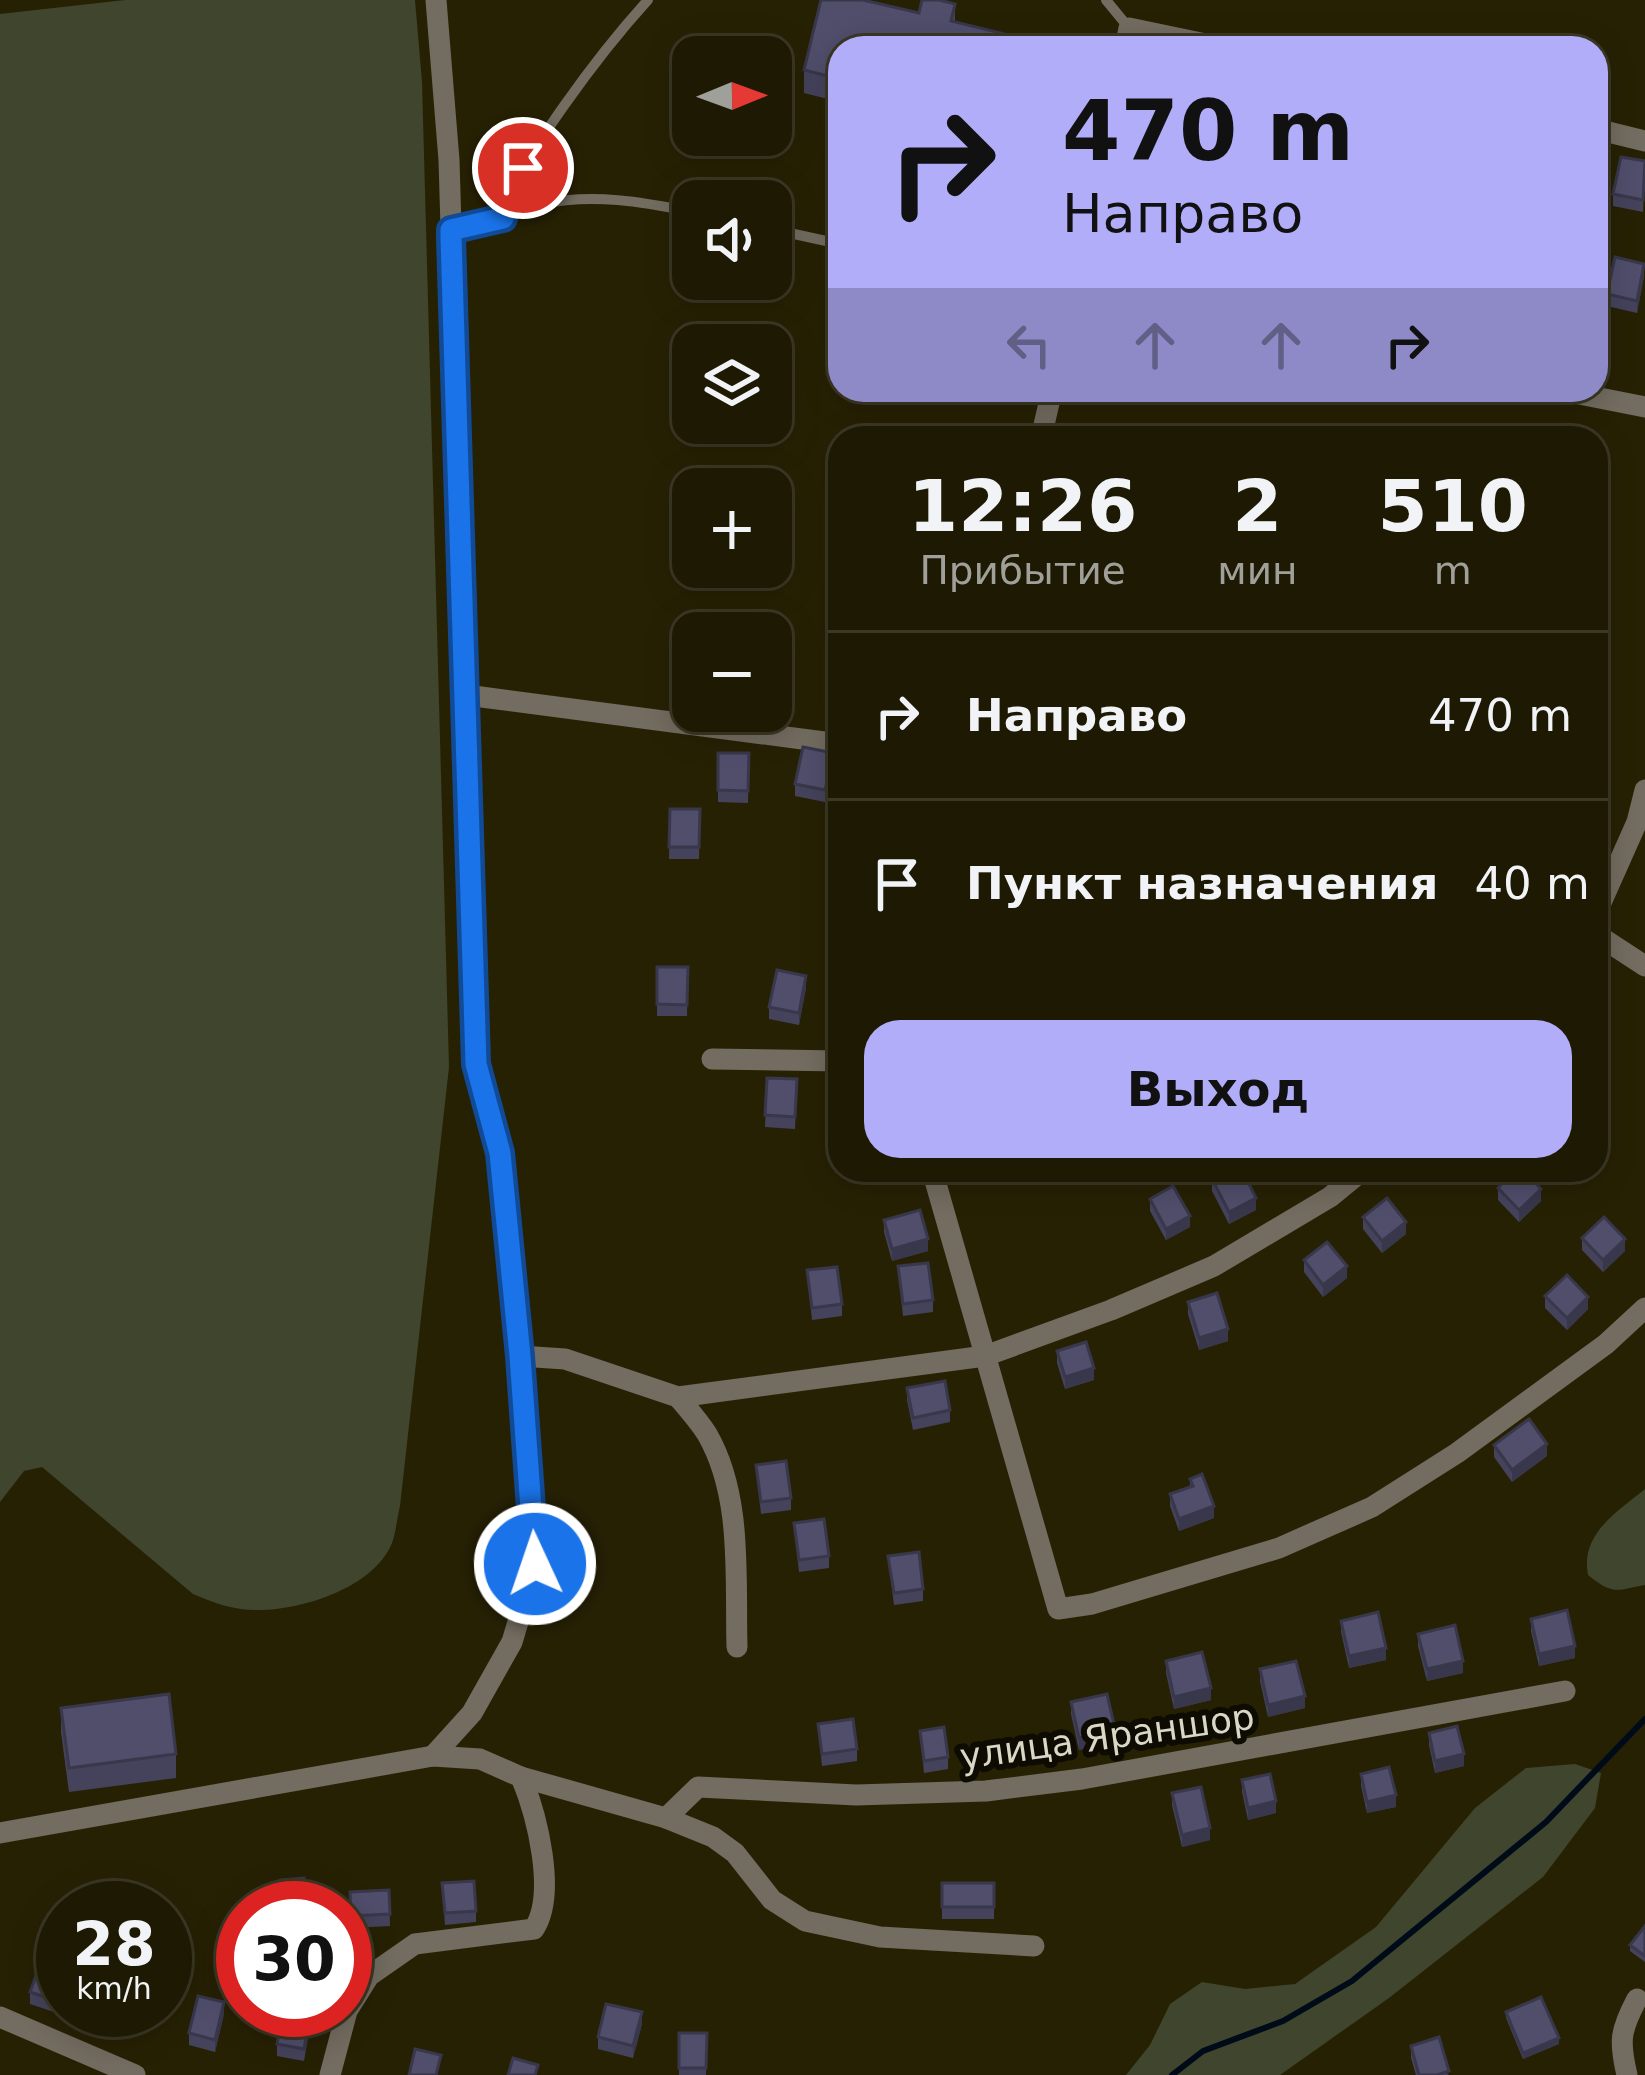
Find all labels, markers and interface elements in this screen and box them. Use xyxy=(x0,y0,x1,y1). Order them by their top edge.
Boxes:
north arrow xyxy=(672,36,792,156)
map controls xyxy=(672,36,792,732)
text: 470 m xyxy=(1062,82,1354,180)
icon: right xyxy=(864,84,1020,240)
pin xyxy=(472,117,574,219)
icon: arrive xyxy=(490,135,556,201)
button: sound xyxy=(672,180,792,300)
text: Направо xyxy=(1062,182,1303,245)
icon: left xyxy=(996,312,1062,378)
icon: ahead xyxy=(1122,312,1188,378)
icon: ahead xyxy=(1248,312,1314,378)
icon: right xyxy=(1374,312,1440,378)
button: layers xyxy=(672,324,792,444)
text: 12:26 xyxy=(908,464,1137,548)
text: 2 xyxy=(1232,464,1282,548)
text: 510 xyxy=(1378,464,1528,548)
button: + xyxy=(672,468,792,588)
text: Прибытие xyxy=(919,548,1126,593)
text: мин xyxy=(1217,548,1298,593)
text: m xyxy=(1434,548,1472,593)
button: − xyxy=(672,612,792,732)
icon: right xyxy=(864,683,930,749)
text: Направо xyxy=(966,689,1187,742)
text: 470 m xyxy=(1428,689,1572,742)
icon: arrive xyxy=(864,851,930,917)
text: Пункт назначения xyxy=(966,857,1438,910)
text: 40 m xyxy=(1474,857,1590,910)
button: Выход xyxy=(864,1020,1572,1158)
position arrow xyxy=(472,1501,598,1627)
street label: улица Яраншор xyxy=(957,1696,1257,1777)
speed limit sign: 30 xyxy=(216,1881,372,2037)
text: 28 xyxy=(72,1909,156,1979)
text: km/h xyxy=(76,1971,152,2006)

